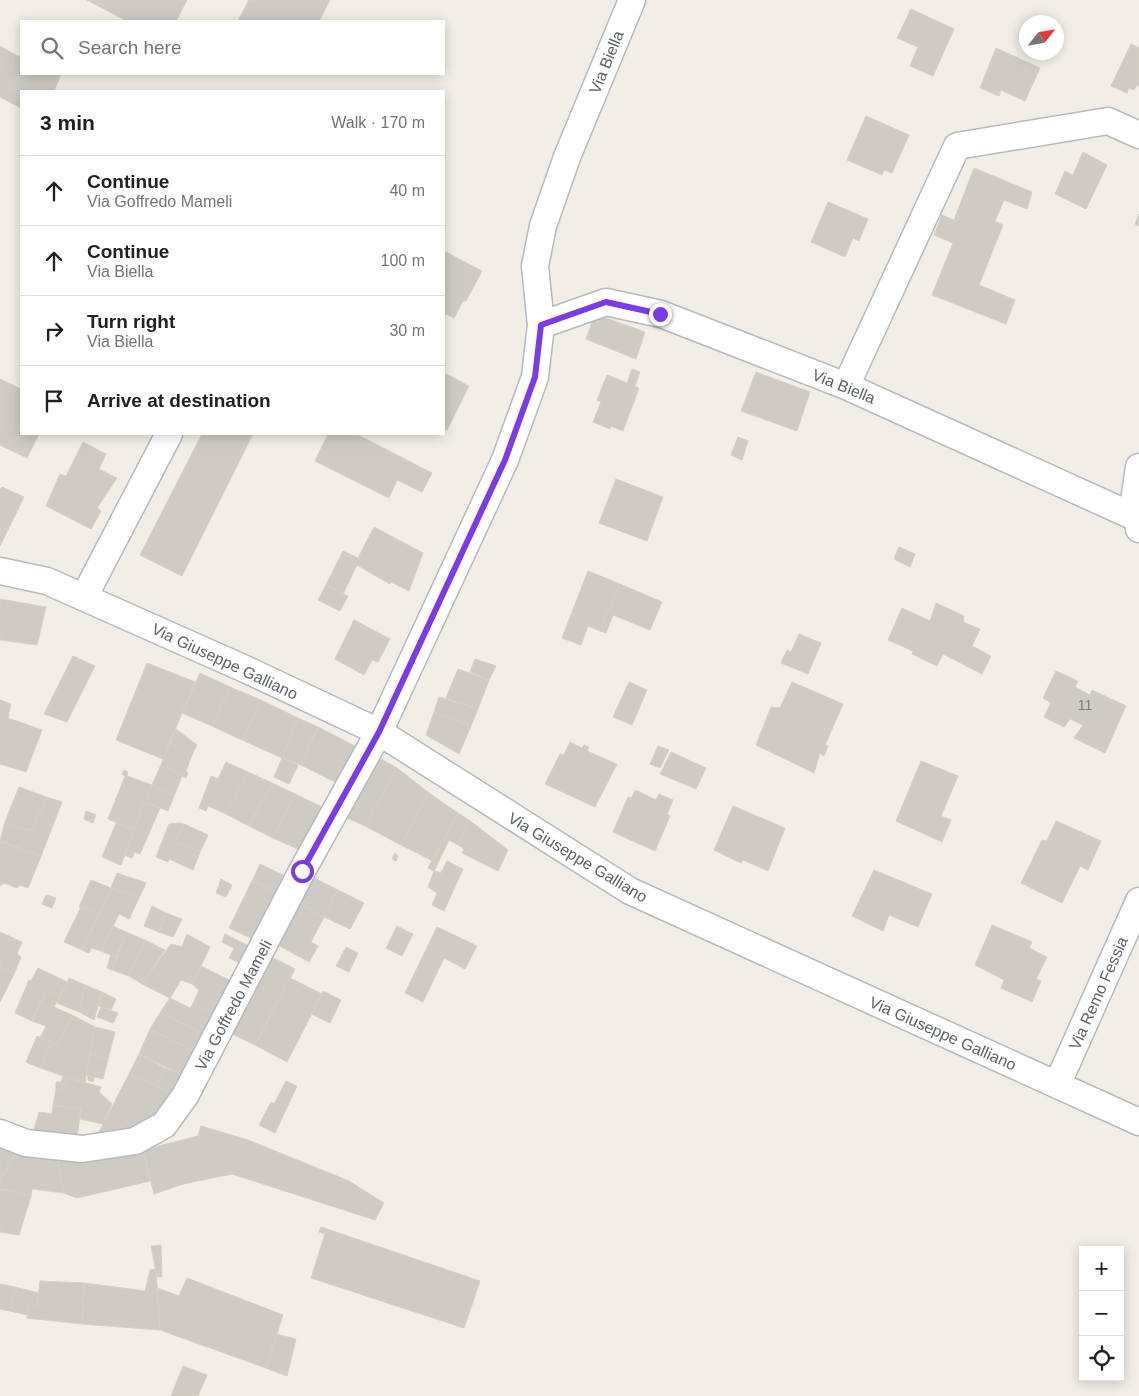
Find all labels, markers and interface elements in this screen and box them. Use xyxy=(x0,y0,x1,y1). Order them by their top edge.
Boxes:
north arrow xyxy=(1019,15,1064,60)
search box xyxy=(20,20,445,75)
street label: Via Biella xyxy=(586,28,627,96)
icon: search xyxy=(38,34,66,62)
text: Search here xyxy=(78,37,182,58)
text: 3 min xyxy=(40,111,95,134)
text: Walk · 170 m xyxy=(331,114,425,131)
text: Continue xyxy=(87,171,169,192)
icon: ahead xyxy=(40,177,68,205)
text: 40 m xyxy=(389,182,425,199)
text: Via Goffredo Mameli xyxy=(87,193,232,210)
text: Continue xyxy=(87,241,169,262)
icon: ahead xyxy=(40,247,68,275)
text: 100 m xyxy=(381,252,425,269)
text: Via Biella xyxy=(87,263,153,280)
route end xyxy=(649,303,672,326)
text: Turn right xyxy=(87,311,175,332)
icon: right xyxy=(40,317,68,345)
text: 30 m xyxy=(389,322,425,339)
text: Via Biella xyxy=(87,333,153,350)
street label: Via Biella xyxy=(810,366,878,407)
icon: arrive xyxy=(40,387,68,415)
text: Arrive at destination xyxy=(87,390,271,411)
street label: Via Giuseppe Galliano xyxy=(149,620,300,703)
house number: 11 xyxy=(1078,697,1092,713)
street label: Via Giuseppe Galliano xyxy=(505,809,650,906)
route start xyxy=(291,860,314,883)
street label: Via Remo Fessia xyxy=(1066,934,1131,1052)
street label: Via Goffredo Mameli xyxy=(192,937,275,1073)
street label: Via Giuseppe Galliano xyxy=(867,993,1019,1074)
map controls xyxy=(1079,1246,1124,1381)
button: + xyxy=(1079,1246,1124,1291)
button: − xyxy=(1079,1291,1124,1336)
button: locate xyxy=(1079,1336,1124,1381)

